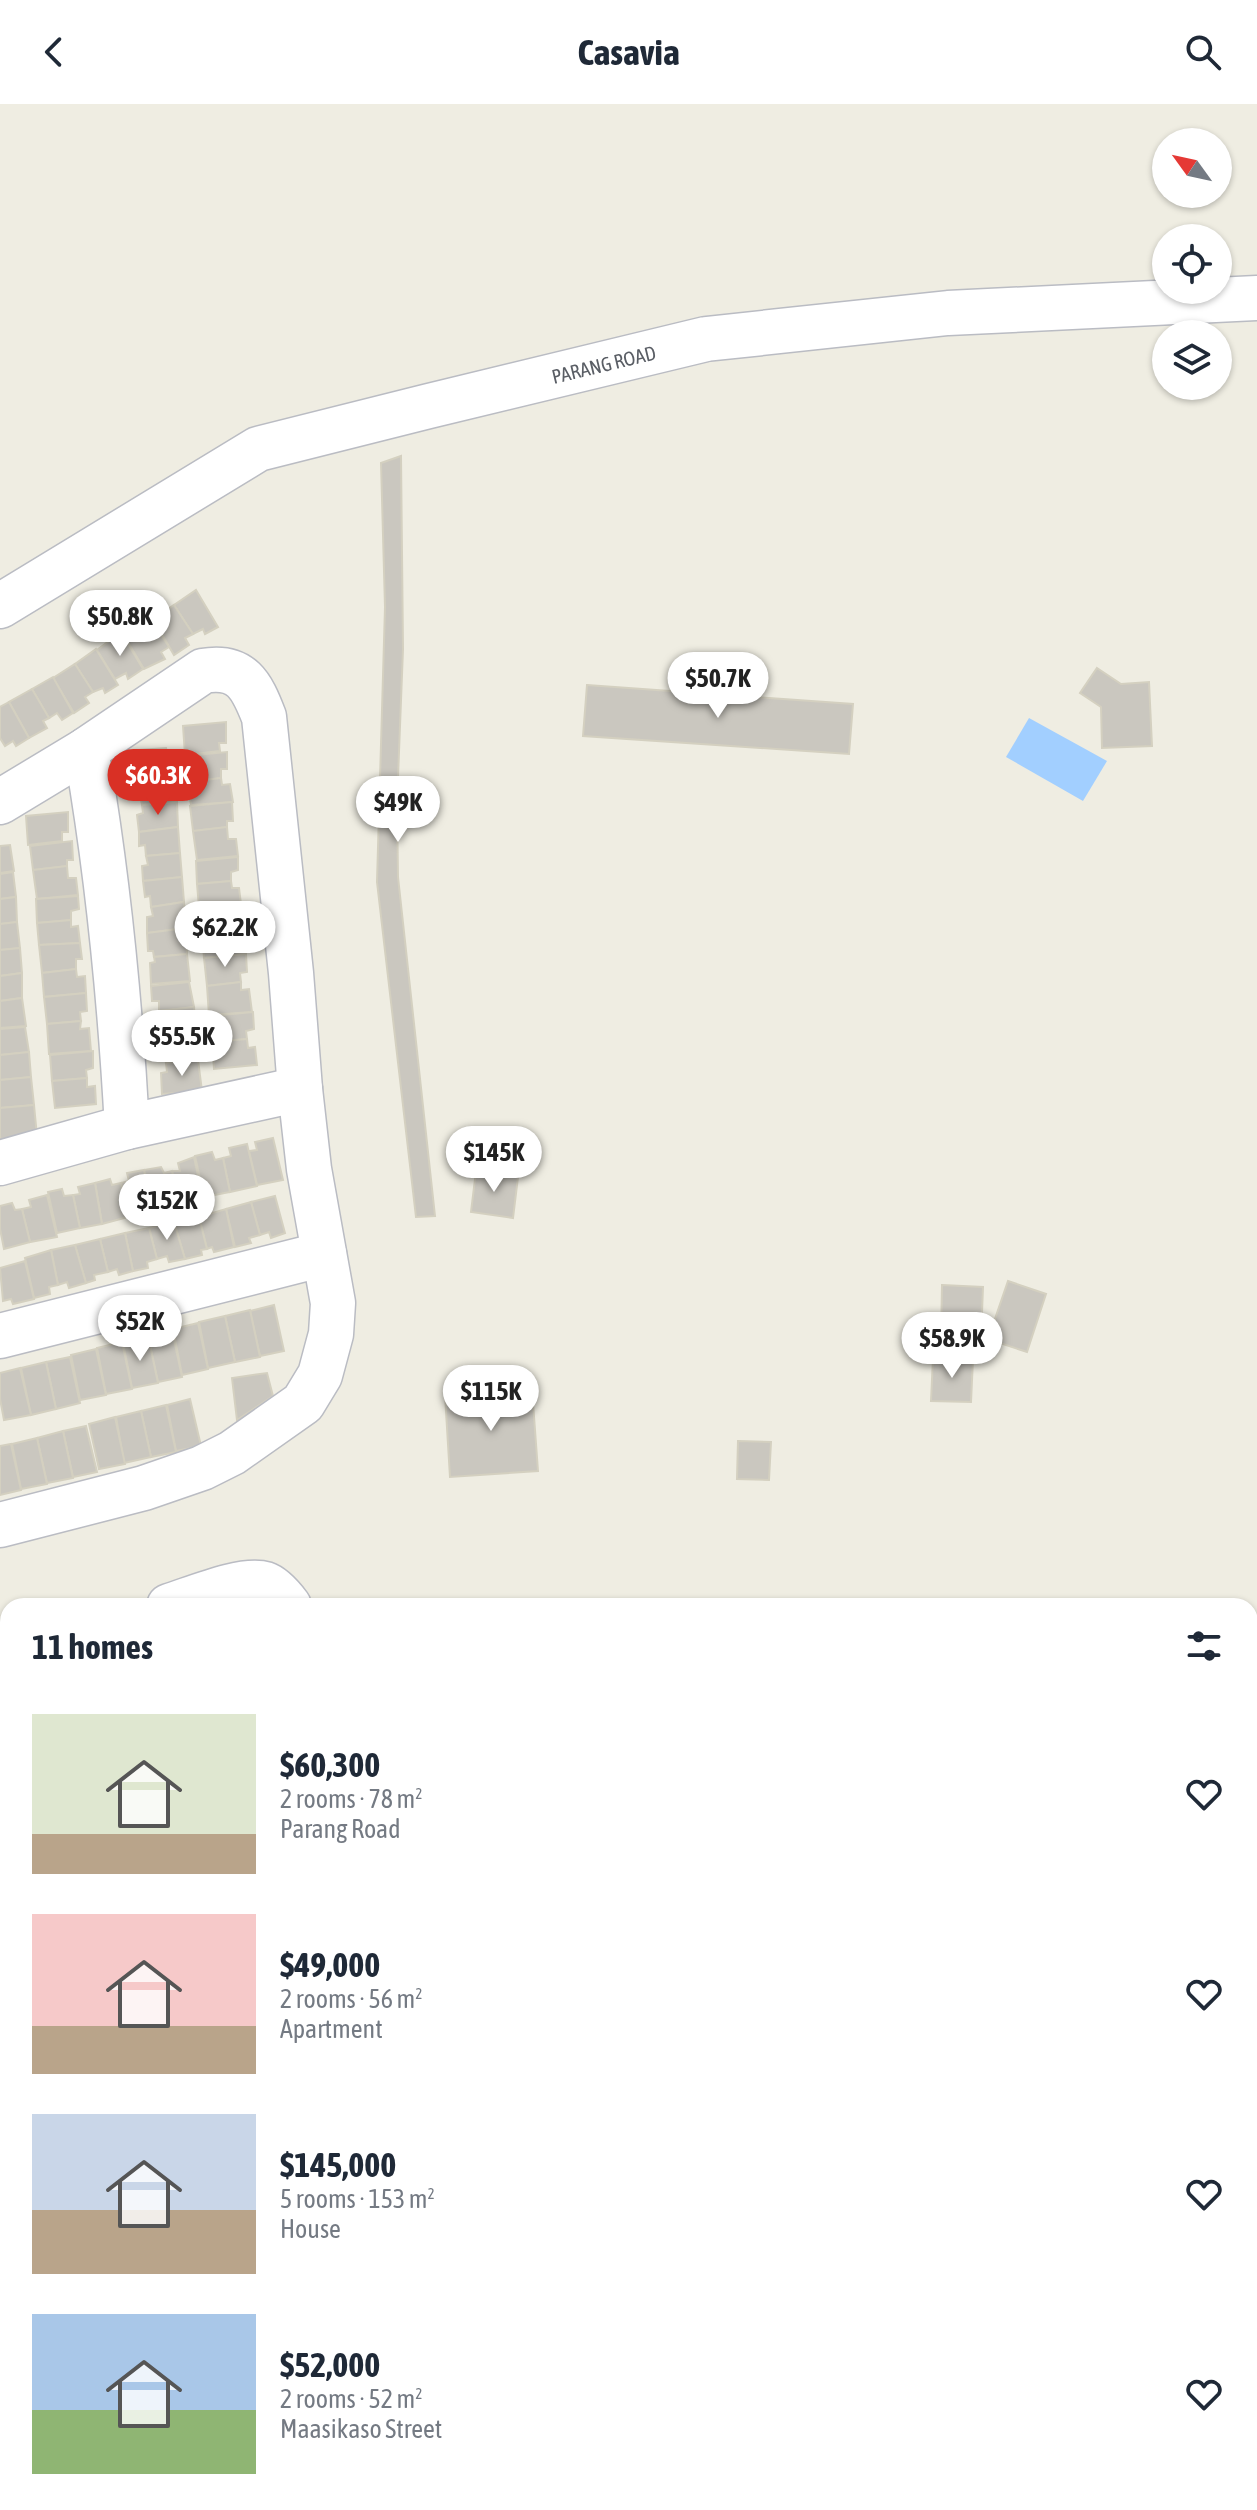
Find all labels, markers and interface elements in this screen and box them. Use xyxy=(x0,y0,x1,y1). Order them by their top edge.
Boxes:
icon: back xyxy=(32,30,76,74)
icon: search xyxy=(1181,30,1225,74)
text: Casavia xyxy=(577,31,680,73)
north arrow xyxy=(1152,128,1232,208)
map controls xyxy=(1152,128,1232,400)
button: locate xyxy=(1152,224,1232,304)
button: layers xyxy=(1152,320,1232,400)
street label: PARANG ROAD xyxy=(549,340,658,387)
pin: $50.8K xyxy=(55,590,185,658)
text: $50.8K xyxy=(88,601,152,631)
pin: $50.7K xyxy=(653,652,783,720)
text: $50.7K xyxy=(686,663,750,693)
pin: $60.3K xyxy=(93,749,223,817)
text: $60.3K xyxy=(126,760,190,790)
pin: $49K xyxy=(351,776,445,844)
text: $49K xyxy=(374,787,422,817)
pin: $62.2K xyxy=(160,901,290,969)
text: $62.2K xyxy=(193,912,257,942)
pin: $55.5K xyxy=(117,1010,247,1078)
text: $55.5K xyxy=(150,1021,214,1051)
pin: $145K xyxy=(438,1126,550,1194)
text: $145K xyxy=(464,1137,524,1167)
pin: $152K xyxy=(111,1174,223,1242)
text: $152K xyxy=(137,1185,197,1215)
pin: $52K xyxy=(93,1295,187,1363)
text: $52K xyxy=(116,1306,164,1336)
pin: $58.9K xyxy=(887,1312,1017,1380)
text: $58.9K xyxy=(920,1323,984,1353)
pin: $115K xyxy=(435,1365,547,1433)
text: $115K xyxy=(461,1376,521,1406)
icon: filters xyxy=(1182,1624,1226,1668)
text: 11 homes xyxy=(32,1627,153,1666)
text: $60,300 xyxy=(280,1745,380,1784)
icon: home xyxy=(96,1746,192,1842)
icon: heart xyxy=(1182,1772,1226,1816)
text: 2 rooms · 78 m² xyxy=(280,1784,422,1814)
text: Parang Road xyxy=(280,1814,401,1844)
text: $49,000 xyxy=(280,1945,380,1984)
icon: home xyxy=(96,1946,192,2042)
icon: heart xyxy=(1182,1972,1226,2016)
text: 2 rooms · 56 m² xyxy=(280,1984,422,2014)
text: Apartment xyxy=(280,2014,383,2044)
text: $145,000 xyxy=(280,2145,396,2184)
icon: home xyxy=(96,2146,192,2242)
icon: heart xyxy=(1182,2172,1226,2216)
text: 5 rooms · 153 m² xyxy=(280,2184,435,2214)
text: House xyxy=(280,2214,341,2244)
text: $52,000 xyxy=(280,2345,380,2384)
icon: home xyxy=(96,2346,192,2442)
icon: heart xyxy=(1182,2372,1226,2416)
text: 2 rooms · 52 m² xyxy=(280,2384,422,2414)
text: Maasikaso Street xyxy=(280,2414,442,2444)

